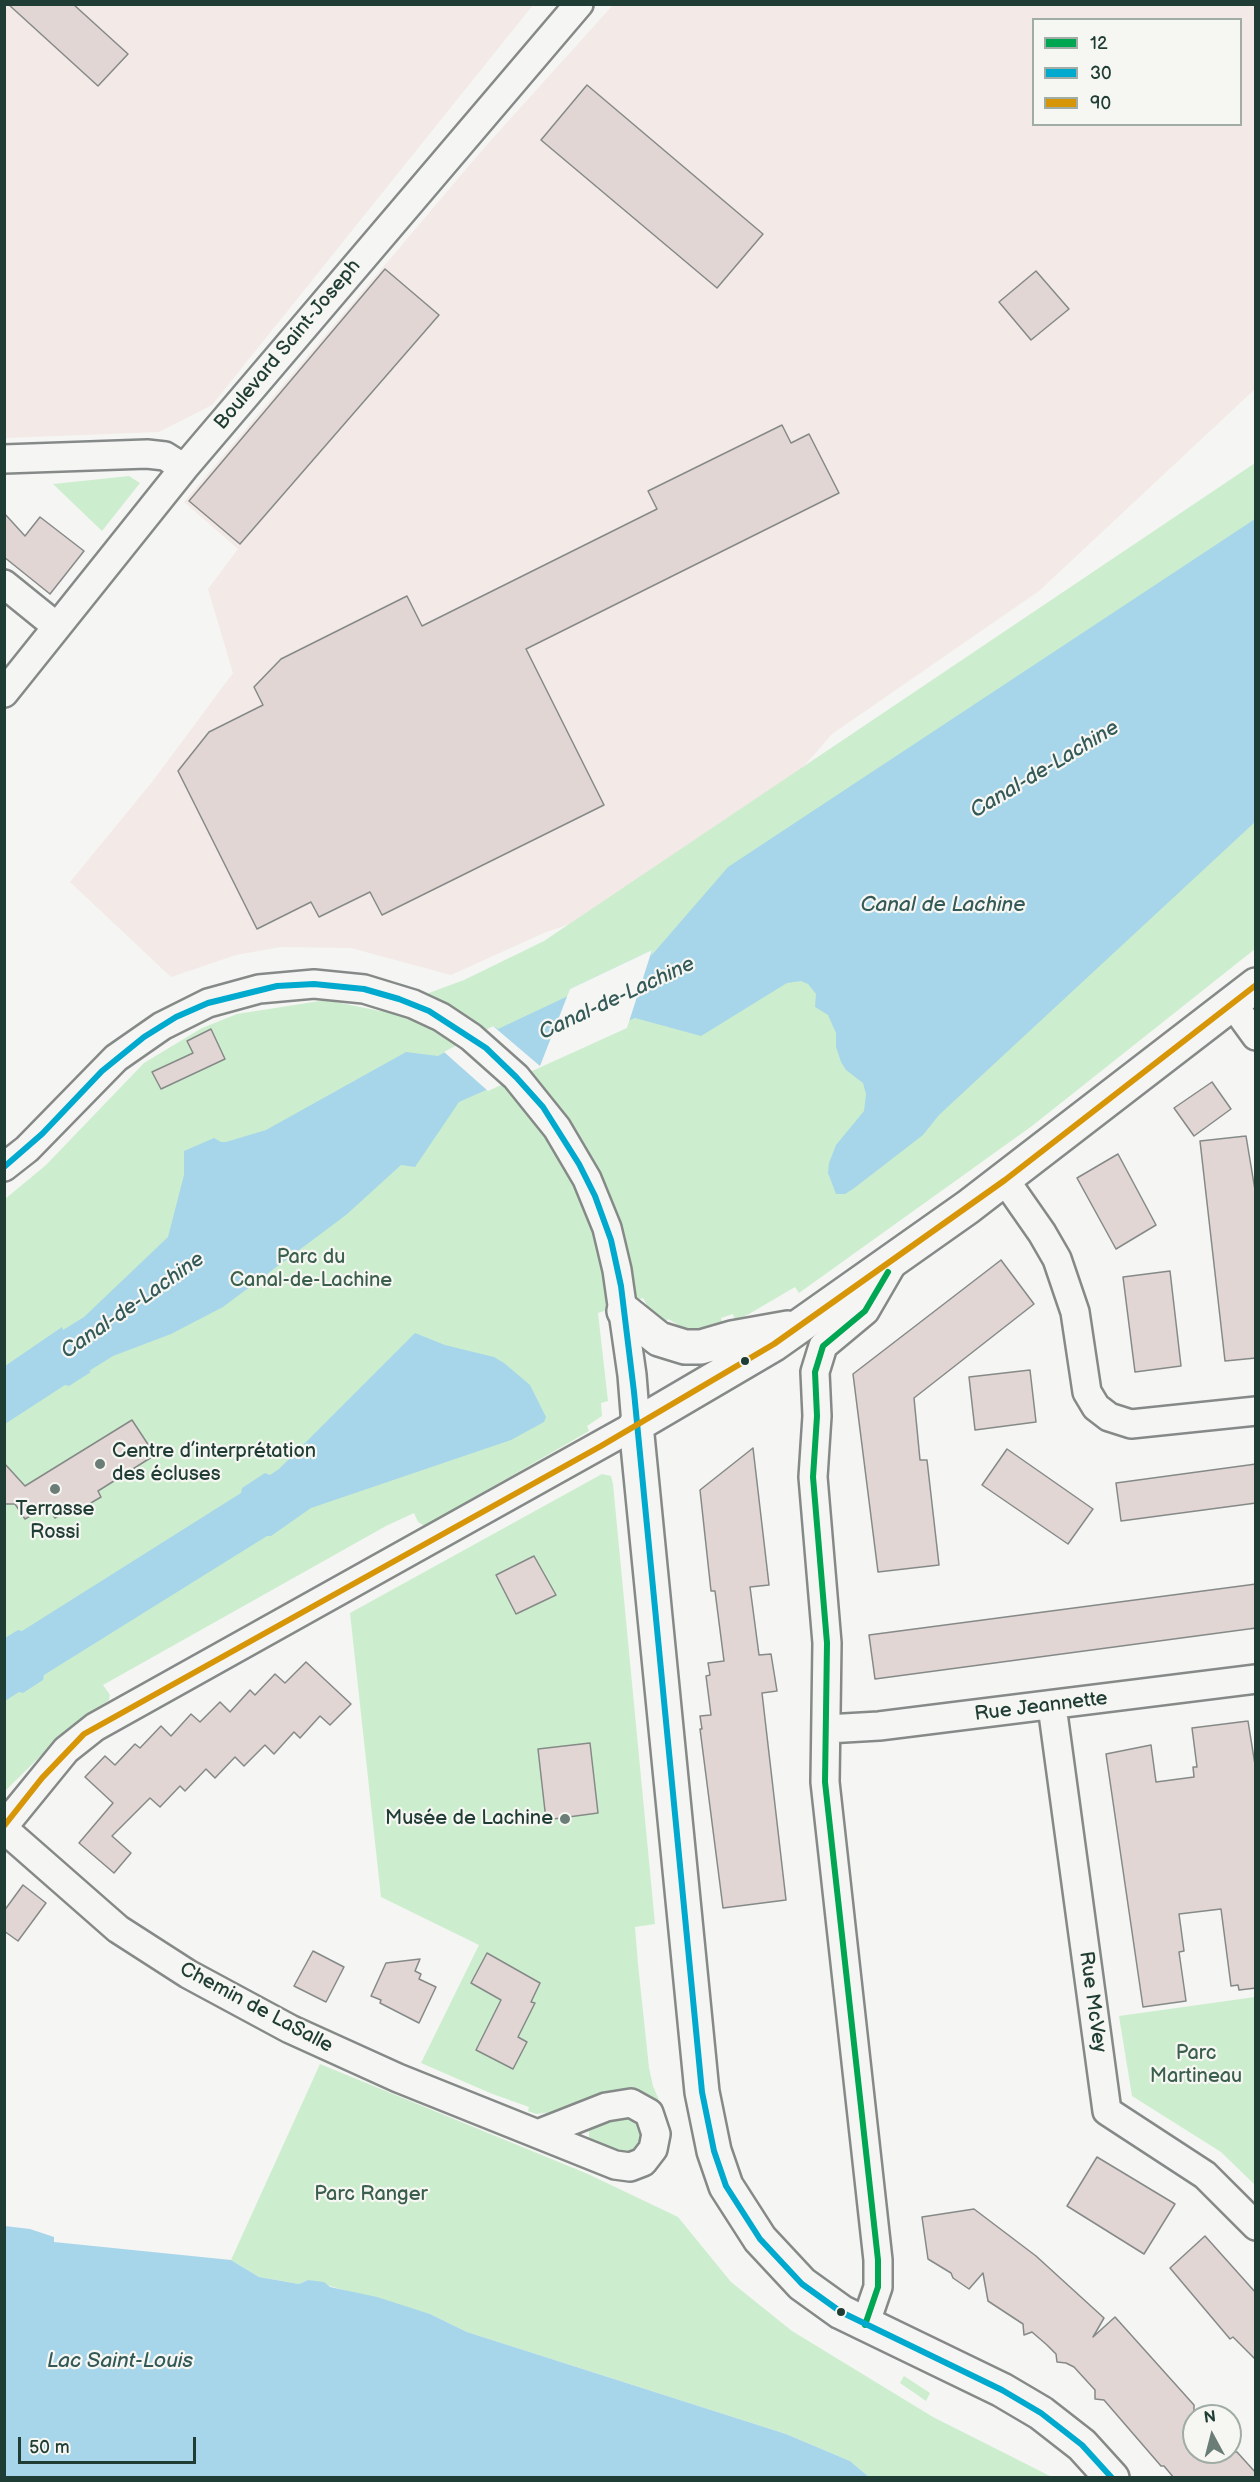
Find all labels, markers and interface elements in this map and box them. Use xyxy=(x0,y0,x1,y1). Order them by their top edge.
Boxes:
legend xyxy=(1032,18,1242,126)
text: 12 xyxy=(1090,33,1108,54)
text: 30 xyxy=(1090,63,1112,84)
text: 90 xyxy=(1090,93,1111,114)
street label: Boulevard Saint-Joseph xyxy=(210,255,366,435)
water label: Canal-de-Lachine xyxy=(966,716,1124,824)
water label: Canal de Lachine xyxy=(861,893,1025,919)
water label: Canal-de-Lachine xyxy=(535,952,699,1046)
park label: Parc du Canal-de-Lachine xyxy=(230,1246,392,1293)
water label: Canal-de-Lachine xyxy=(57,1247,209,1365)
unlabelled marker xyxy=(739,1355,751,1367)
place label: Centre d’interprétation des écluses xyxy=(112,1440,316,1487)
marker: Centre d’interprétation des écluses xyxy=(93,1457,107,1471)
marker: Terrasse Rossi xyxy=(48,1482,62,1496)
place label: Terrasse Rossi xyxy=(16,1498,94,1545)
street label: Rue Jeannette xyxy=(973,1687,1109,1727)
place label: Musée de Lachine xyxy=(385,1807,553,1831)
marker: Musée de Lachine xyxy=(558,1812,572,1826)
street label: Rue McVey xyxy=(1073,1950,1111,2054)
street label: Chemin de LaSalle xyxy=(175,1957,337,2059)
park label: Parc Martineau xyxy=(1150,2042,1242,2089)
park label: Parc Ranger xyxy=(314,2183,428,2207)
unlabelled marker xyxy=(835,2306,847,2318)
water label: Lac Saint-Louis xyxy=(47,2349,193,2375)
north arrow xyxy=(1182,2404,1242,2464)
text: N xyxy=(1203,2407,1217,2428)
scale bar xyxy=(21,2425,200,2463)
text: 50 m xyxy=(29,2437,70,2458)

